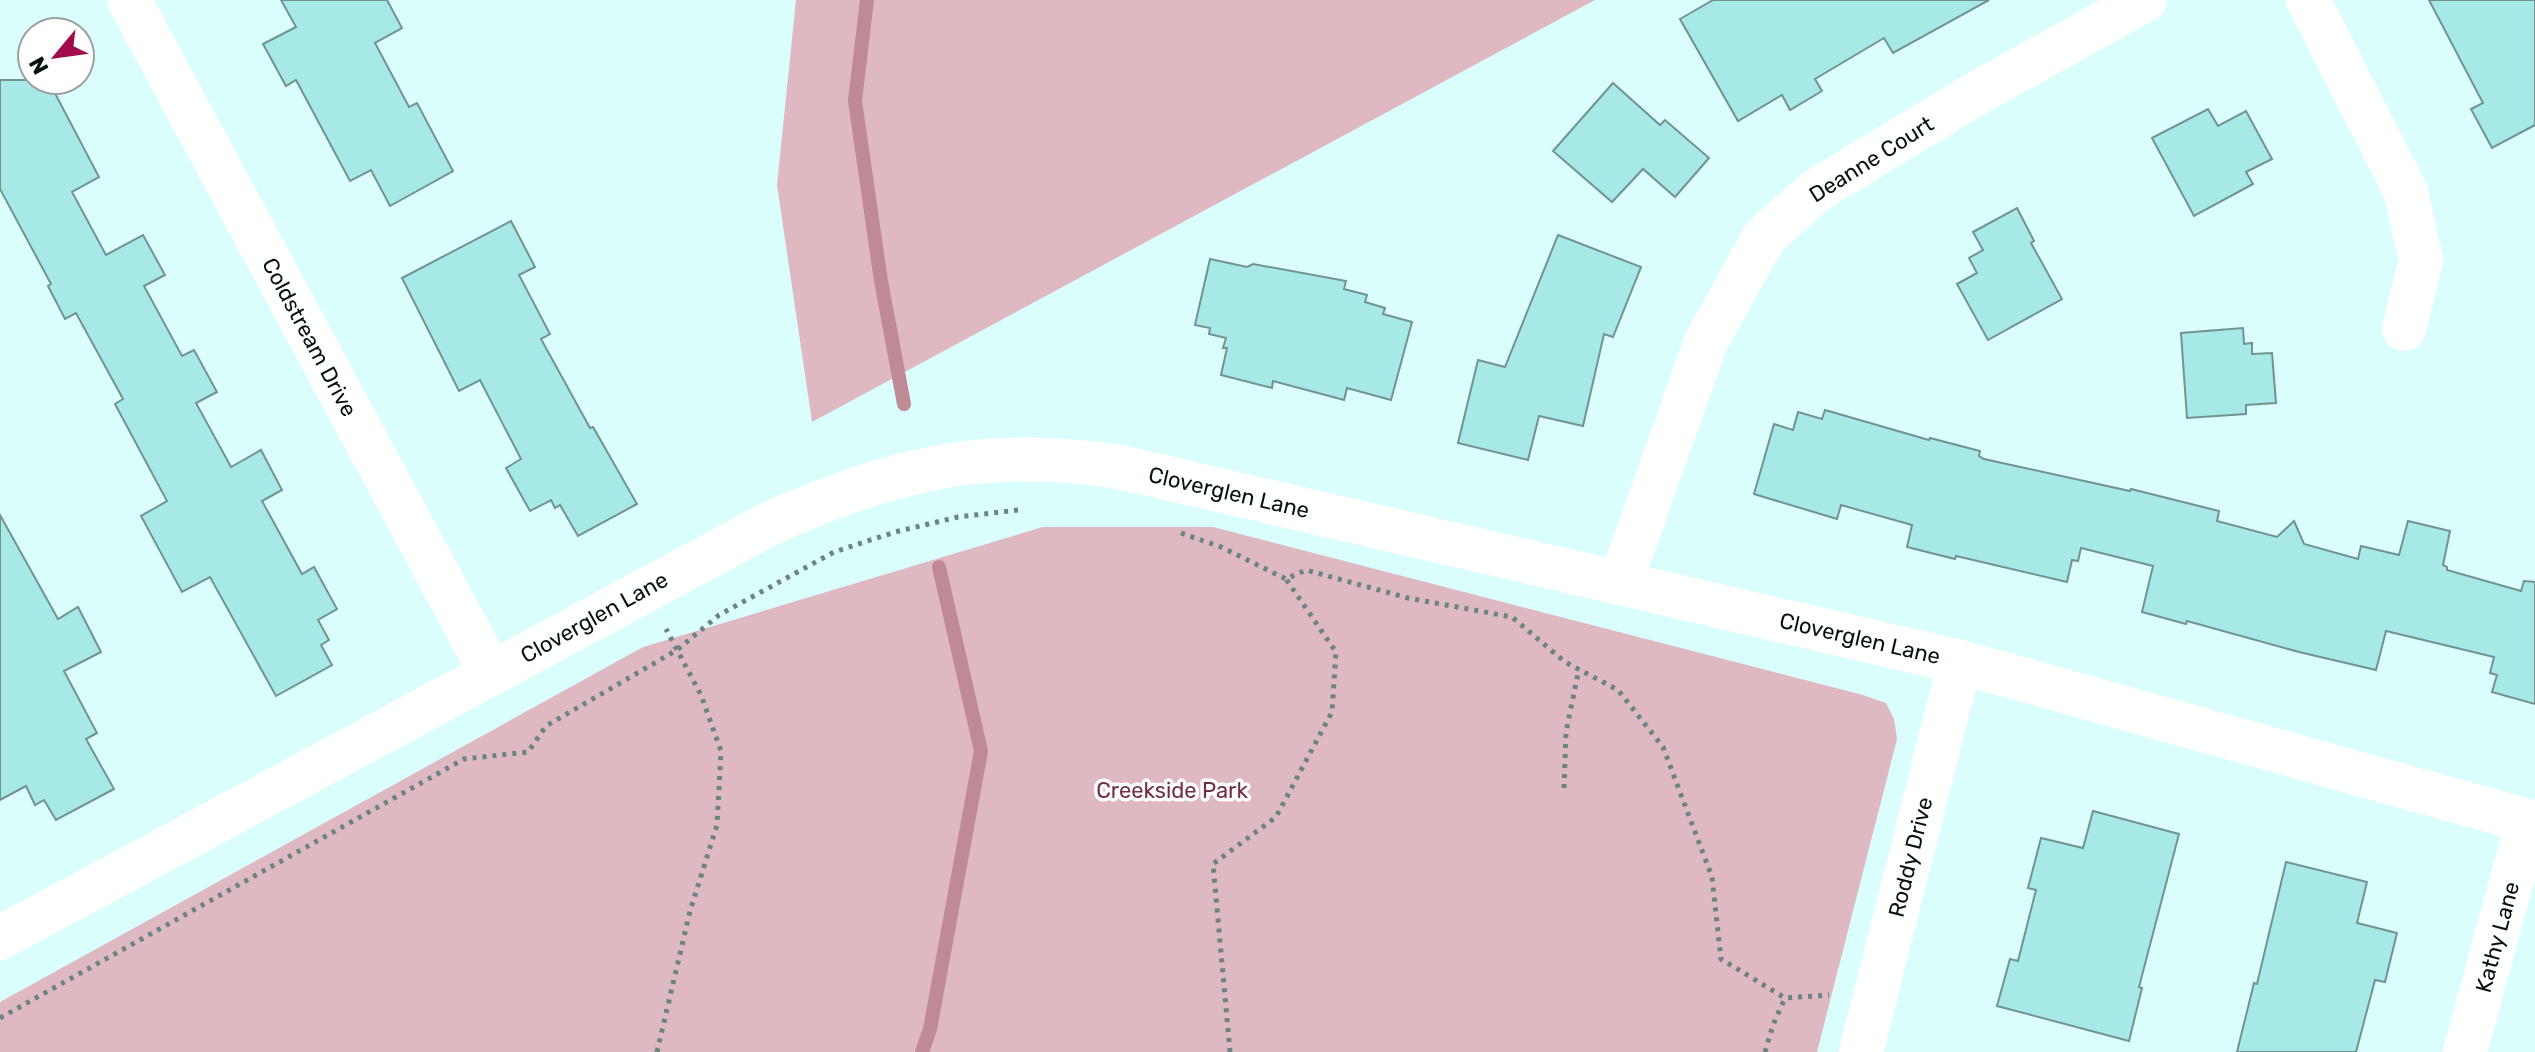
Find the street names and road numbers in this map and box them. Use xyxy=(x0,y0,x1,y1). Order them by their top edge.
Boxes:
street label: Deanne Court xyxy=(1804,110,1939,208)
street label: Coldstream Drive xyxy=(256,253,363,421)
street label: Cloverglen Lane xyxy=(1146,461,1312,524)
street label: Cloverglen Lane xyxy=(516,566,673,669)
street label: Cloverglen Lane xyxy=(1777,607,1943,670)
street label: Roddy Drive xyxy=(1883,794,1938,920)
street label: Kathy Lane xyxy=(2470,879,2525,996)

